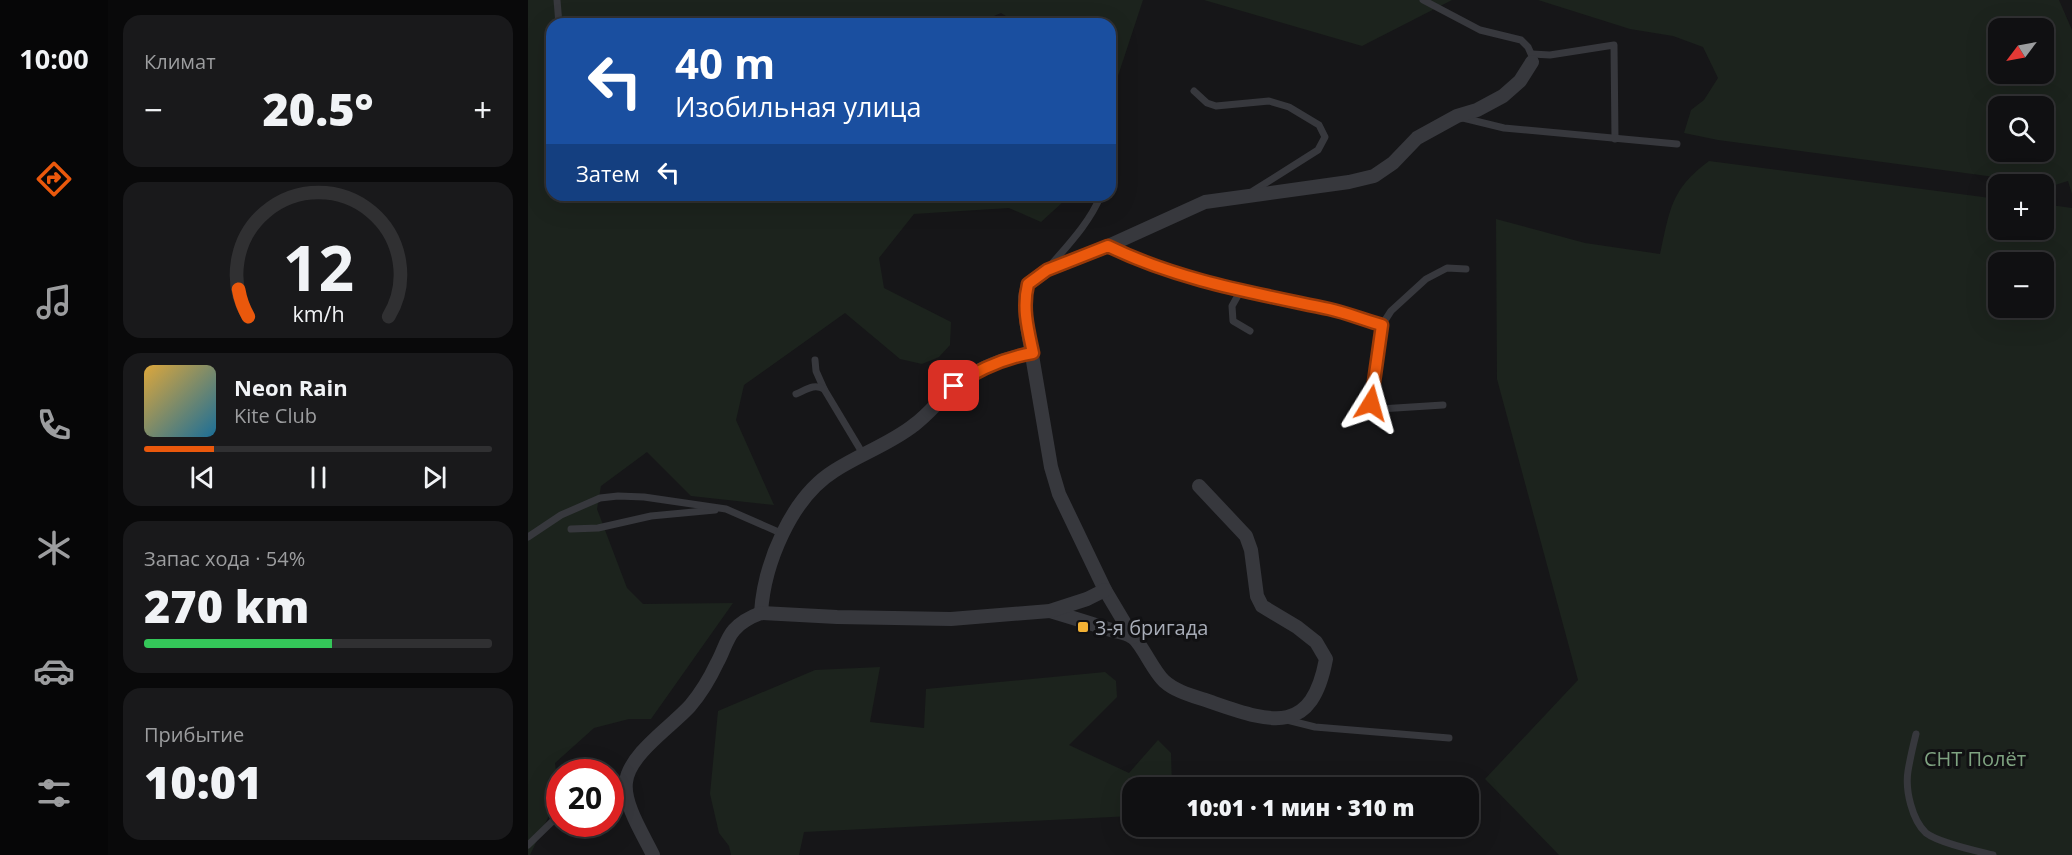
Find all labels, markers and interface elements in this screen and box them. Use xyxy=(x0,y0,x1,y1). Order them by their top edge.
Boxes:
north arrow xyxy=(1988,18,2054,84)
map controls xyxy=(1988,18,2054,318)
text: 40 m xyxy=(675,34,775,91)
text: 10:00 xyxy=(19,40,89,77)
icon: left xyxy=(576,42,654,120)
text: Климат xyxy=(144,48,216,75)
text: 20.5° xyxy=(262,78,374,139)
text: − xyxy=(144,87,163,132)
text: + xyxy=(473,87,492,132)
text: Изобильная улица xyxy=(675,88,922,125)
button: search xyxy=(1988,96,2054,162)
icon: left xyxy=(652,156,685,189)
icon: directions xyxy=(33,158,75,200)
text: Затем xyxy=(576,158,640,188)
button: + xyxy=(1988,174,2054,240)
text: 12 xyxy=(282,224,354,309)
button: − xyxy=(1988,252,2054,318)
icon: music xyxy=(33,281,75,323)
text: km/h xyxy=(292,300,344,329)
pin xyxy=(928,360,979,411)
icon: arrive xyxy=(937,369,970,402)
position arrow xyxy=(1339,371,1403,435)
text: Neon Rain xyxy=(234,372,348,402)
text: Kite Club xyxy=(234,402,317,429)
icon: phone xyxy=(33,404,75,446)
icon: previous xyxy=(186,461,219,494)
icon: pause xyxy=(302,461,335,494)
icon: next xyxy=(418,461,451,494)
icon: climate xyxy=(33,527,75,569)
text: Запас хода · 54% xyxy=(144,545,305,572)
text: 270 km xyxy=(144,575,309,636)
place label: 3-я бригада xyxy=(1095,614,1208,641)
marker: 3-я бригада xyxy=(1076,620,1090,634)
icon: car xyxy=(33,650,75,692)
text: Прибытие xyxy=(144,721,244,748)
park label: СНТ Полёт xyxy=(1924,745,2026,772)
text: 10:01 xyxy=(144,751,262,812)
speed limit sign: 20 xyxy=(546,759,624,837)
icon: filters xyxy=(33,772,75,814)
text: 10:01 · 1 мин · 310 m xyxy=(1187,792,1414,822)

